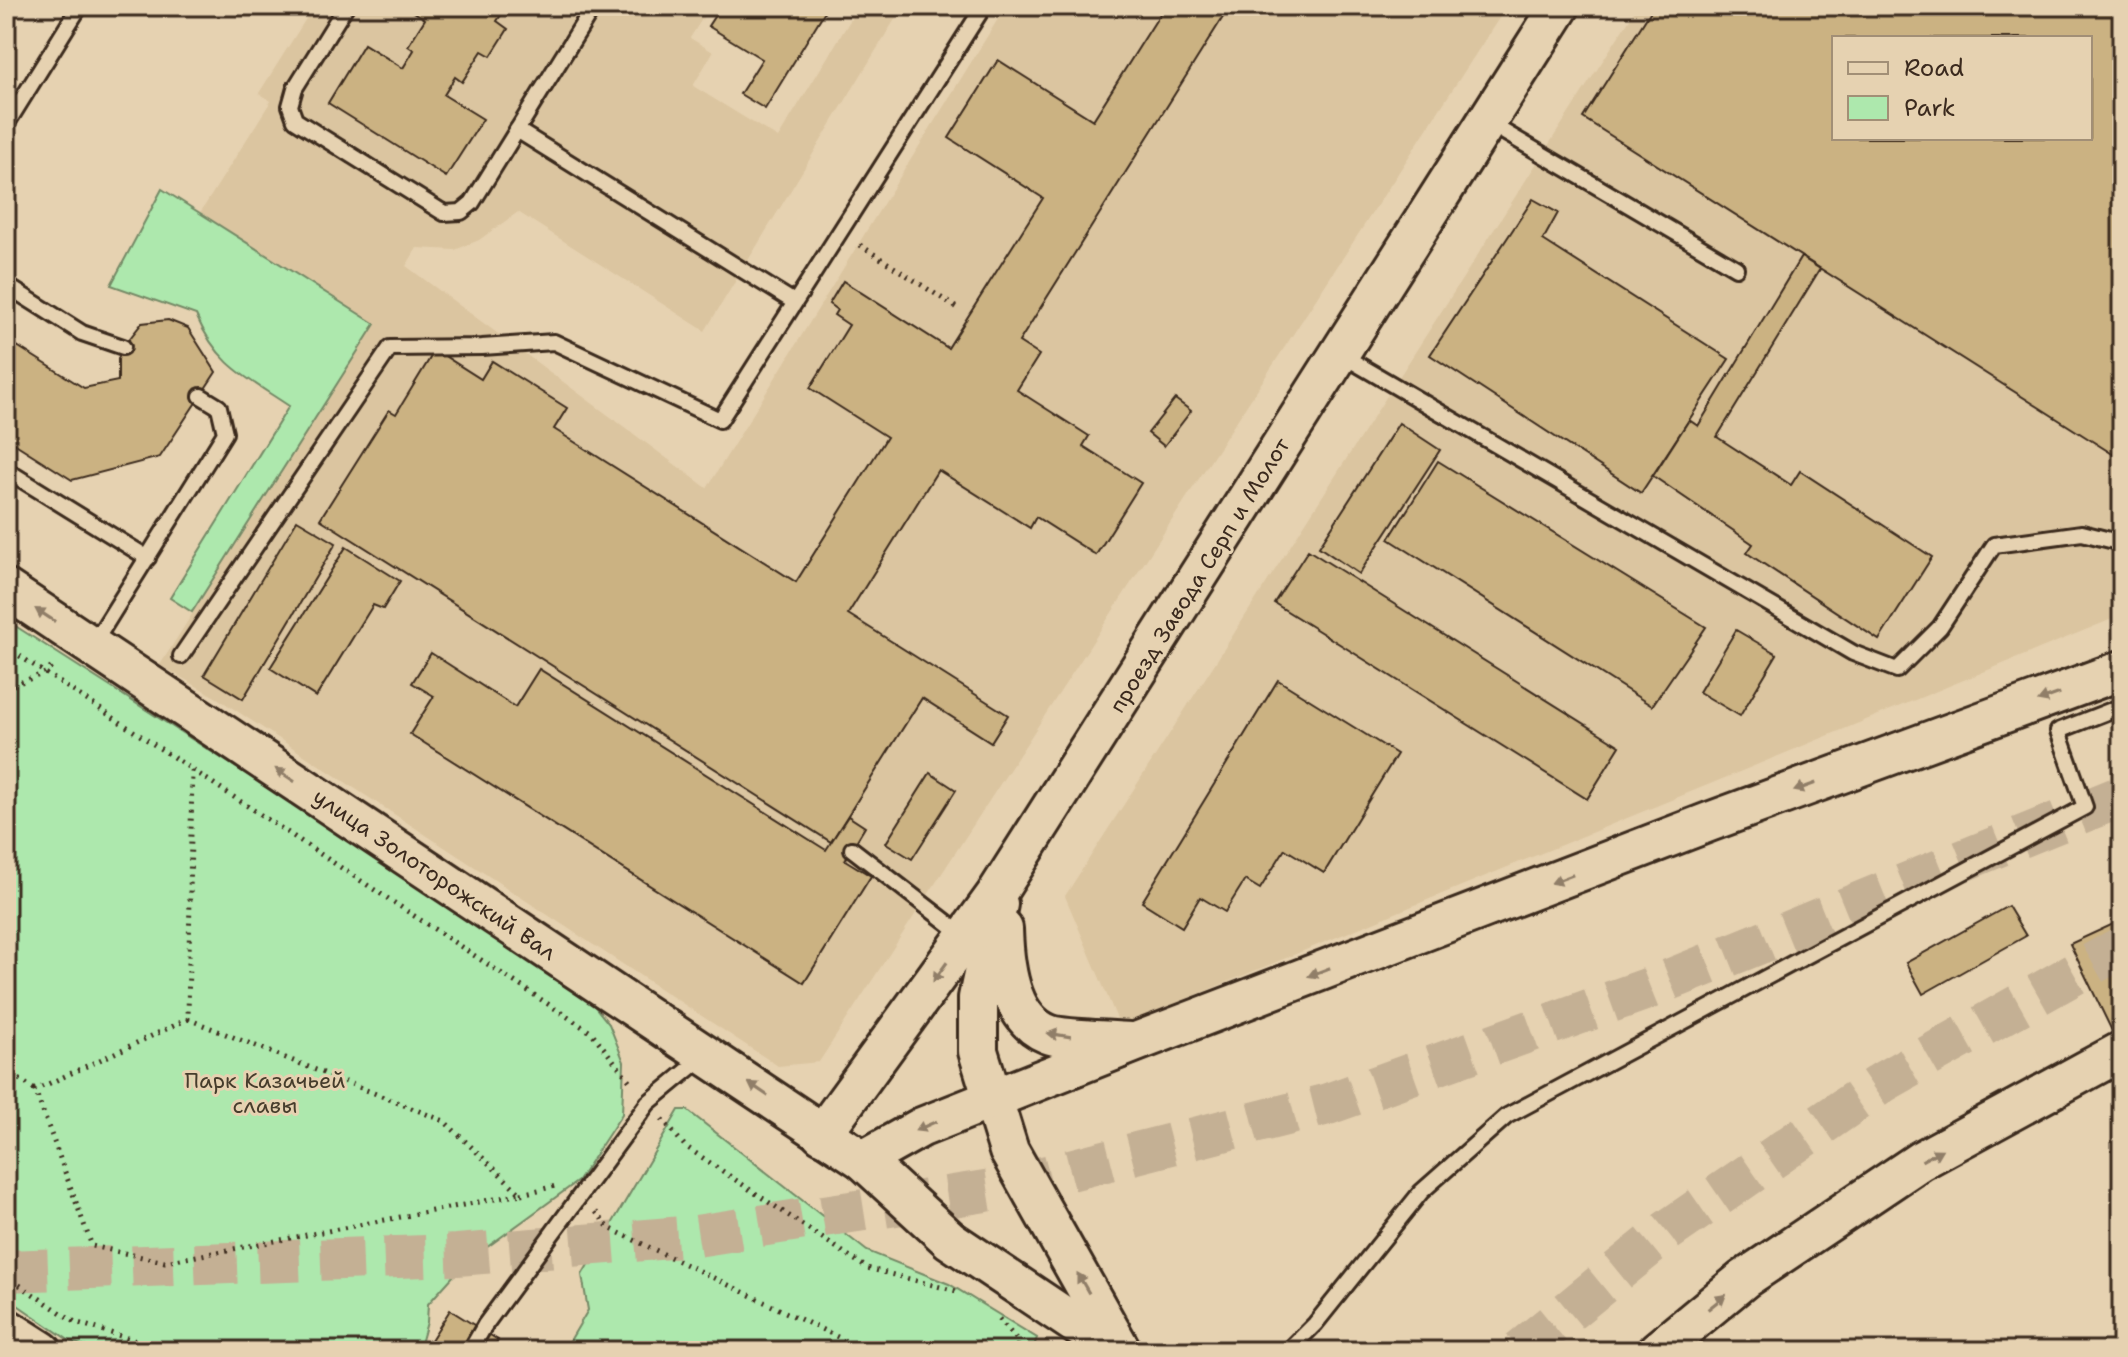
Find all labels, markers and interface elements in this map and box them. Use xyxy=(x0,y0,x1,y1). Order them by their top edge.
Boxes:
legend xyxy=(1832,36,2092,140)
text: Road xyxy=(1904,52,1964,84)
text: Park xyxy=(1904,92,1956,124)
street label: проезд Завода Серп и Молот xyxy=(1103,432,1297,718)
one-way arrow xyxy=(35,608,56,623)
one-way arrow xyxy=(2037,691,2061,704)
one-way arrow xyxy=(275,767,296,782)
one-way arrow xyxy=(1793,781,1817,794)
street label: улица Золоторожский Вал xyxy=(307,782,562,967)
one-way arrow xyxy=(1549,873,1573,886)
one-way arrow xyxy=(933,962,949,982)
one-way arrow xyxy=(1307,966,1331,979)
one-way arrow xyxy=(1046,1028,1071,1040)
park label: Парк Казачьей славы xyxy=(185,1066,345,1120)
one-way arrow xyxy=(748,1082,769,1097)
one-way arrow xyxy=(915,1119,938,1132)
one-way arrow xyxy=(1920,1148,1943,1162)
one-way arrow xyxy=(1076,1272,1090,1295)
one-way arrow xyxy=(1707,1294,1727,1310)

